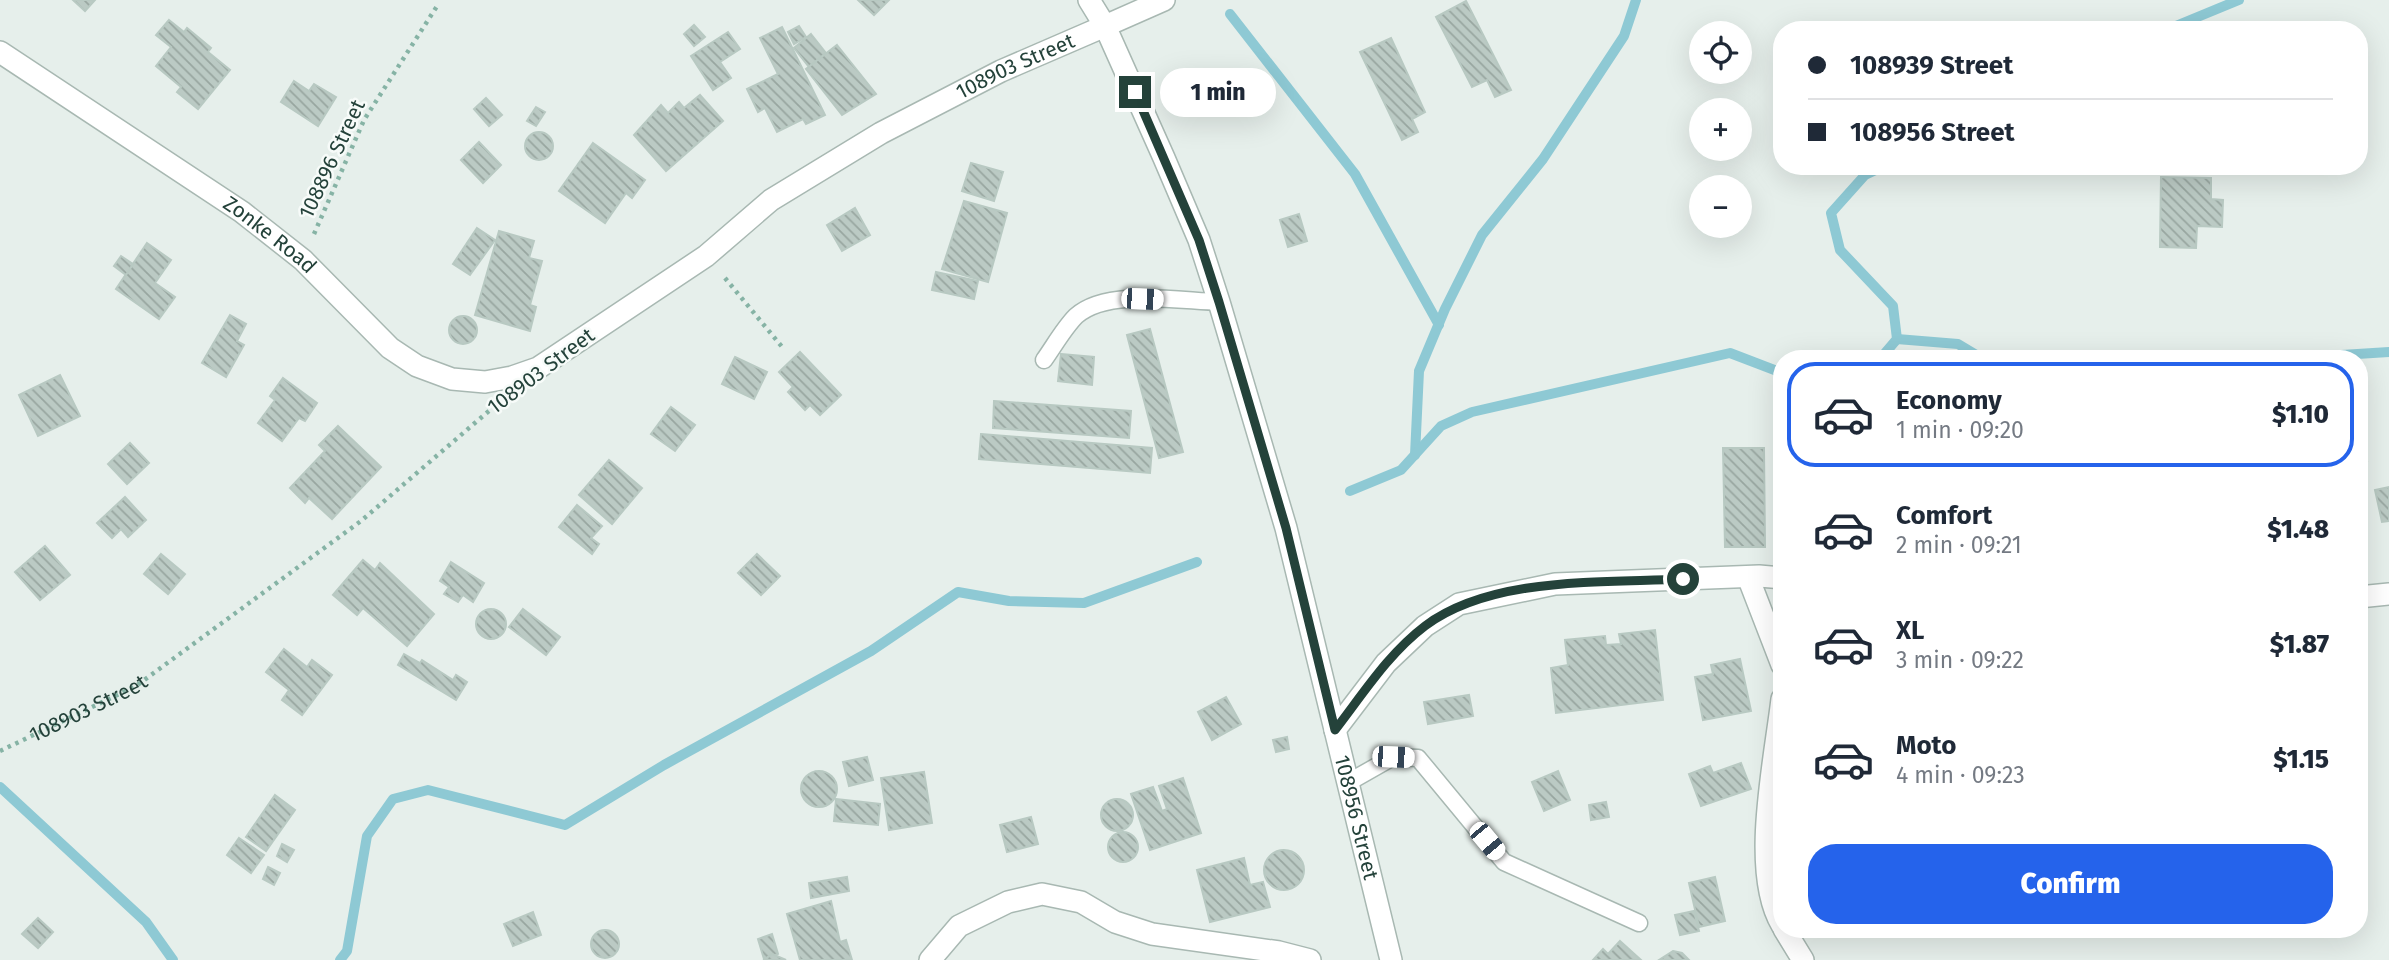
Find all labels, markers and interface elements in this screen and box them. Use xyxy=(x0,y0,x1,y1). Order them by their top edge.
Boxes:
map controls xyxy=(1689,21,1752,238)
button: locate xyxy=(1689,21,1752,84)
street label: 108903 Street xyxy=(952,28,1079,105)
text: 108939 Street xyxy=(1850,50,2013,81)
callout: 1 min xyxy=(1160,68,1275,116)
route end xyxy=(1119,76,1151,108)
text: 1 min xyxy=(1190,78,1246,106)
street label: 108896 Street xyxy=(293,95,371,223)
button: + xyxy=(1689,98,1752,161)
text: 108956 Street xyxy=(1850,117,2015,148)
button: − xyxy=(1689,175,1752,238)
street label: Zonke Road xyxy=(218,190,322,279)
car xyxy=(1121,288,1164,310)
street label: 108903 Street xyxy=(482,322,600,420)
icon: car xyxy=(1812,383,1875,446)
text: Economy xyxy=(1896,385,2002,416)
text: $1.10 xyxy=(2272,399,2329,430)
text: 1 min · 09:20 xyxy=(1896,416,2024,444)
icon: car xyxy=(1812,498,1875,561)
text: Comfort xyxy=(1896,500,1992,531)
text: $1.48 xyxy=(2267,514,2329,545)
text: 2 min · 09:21 xyxy=(1896,531,2022,559)
route start xyxy=(1667,563,1699,595)
icon: car xyxy=(1812,613,1875,676)
text: XL xyxy=(1896,615,1924,646)
text: $1.87 xyxy=(2270,629,2329,660)
text: 3 min · 09:22 xyxy=(1896,646,2024,674)
street label: 108903 Street xyxy=(25,669,153,748)
icon: car xyxy=(1812,728,1875,791)
text: Moto xyxy=(1896,730,1956,761)
text: $1.15 xyxy=(2273,744,2329,775)
car xyxy=(1372,746,1415,768)
street label: 108956 Street xyxy=(1329,752,1384,883)
text: 4 min · 09:23 xyxy=(1896,761,2025,789)
car xyxy=(1466,818,1509,864)
button: Confirm xyxy=(1808,844,2333,924)

